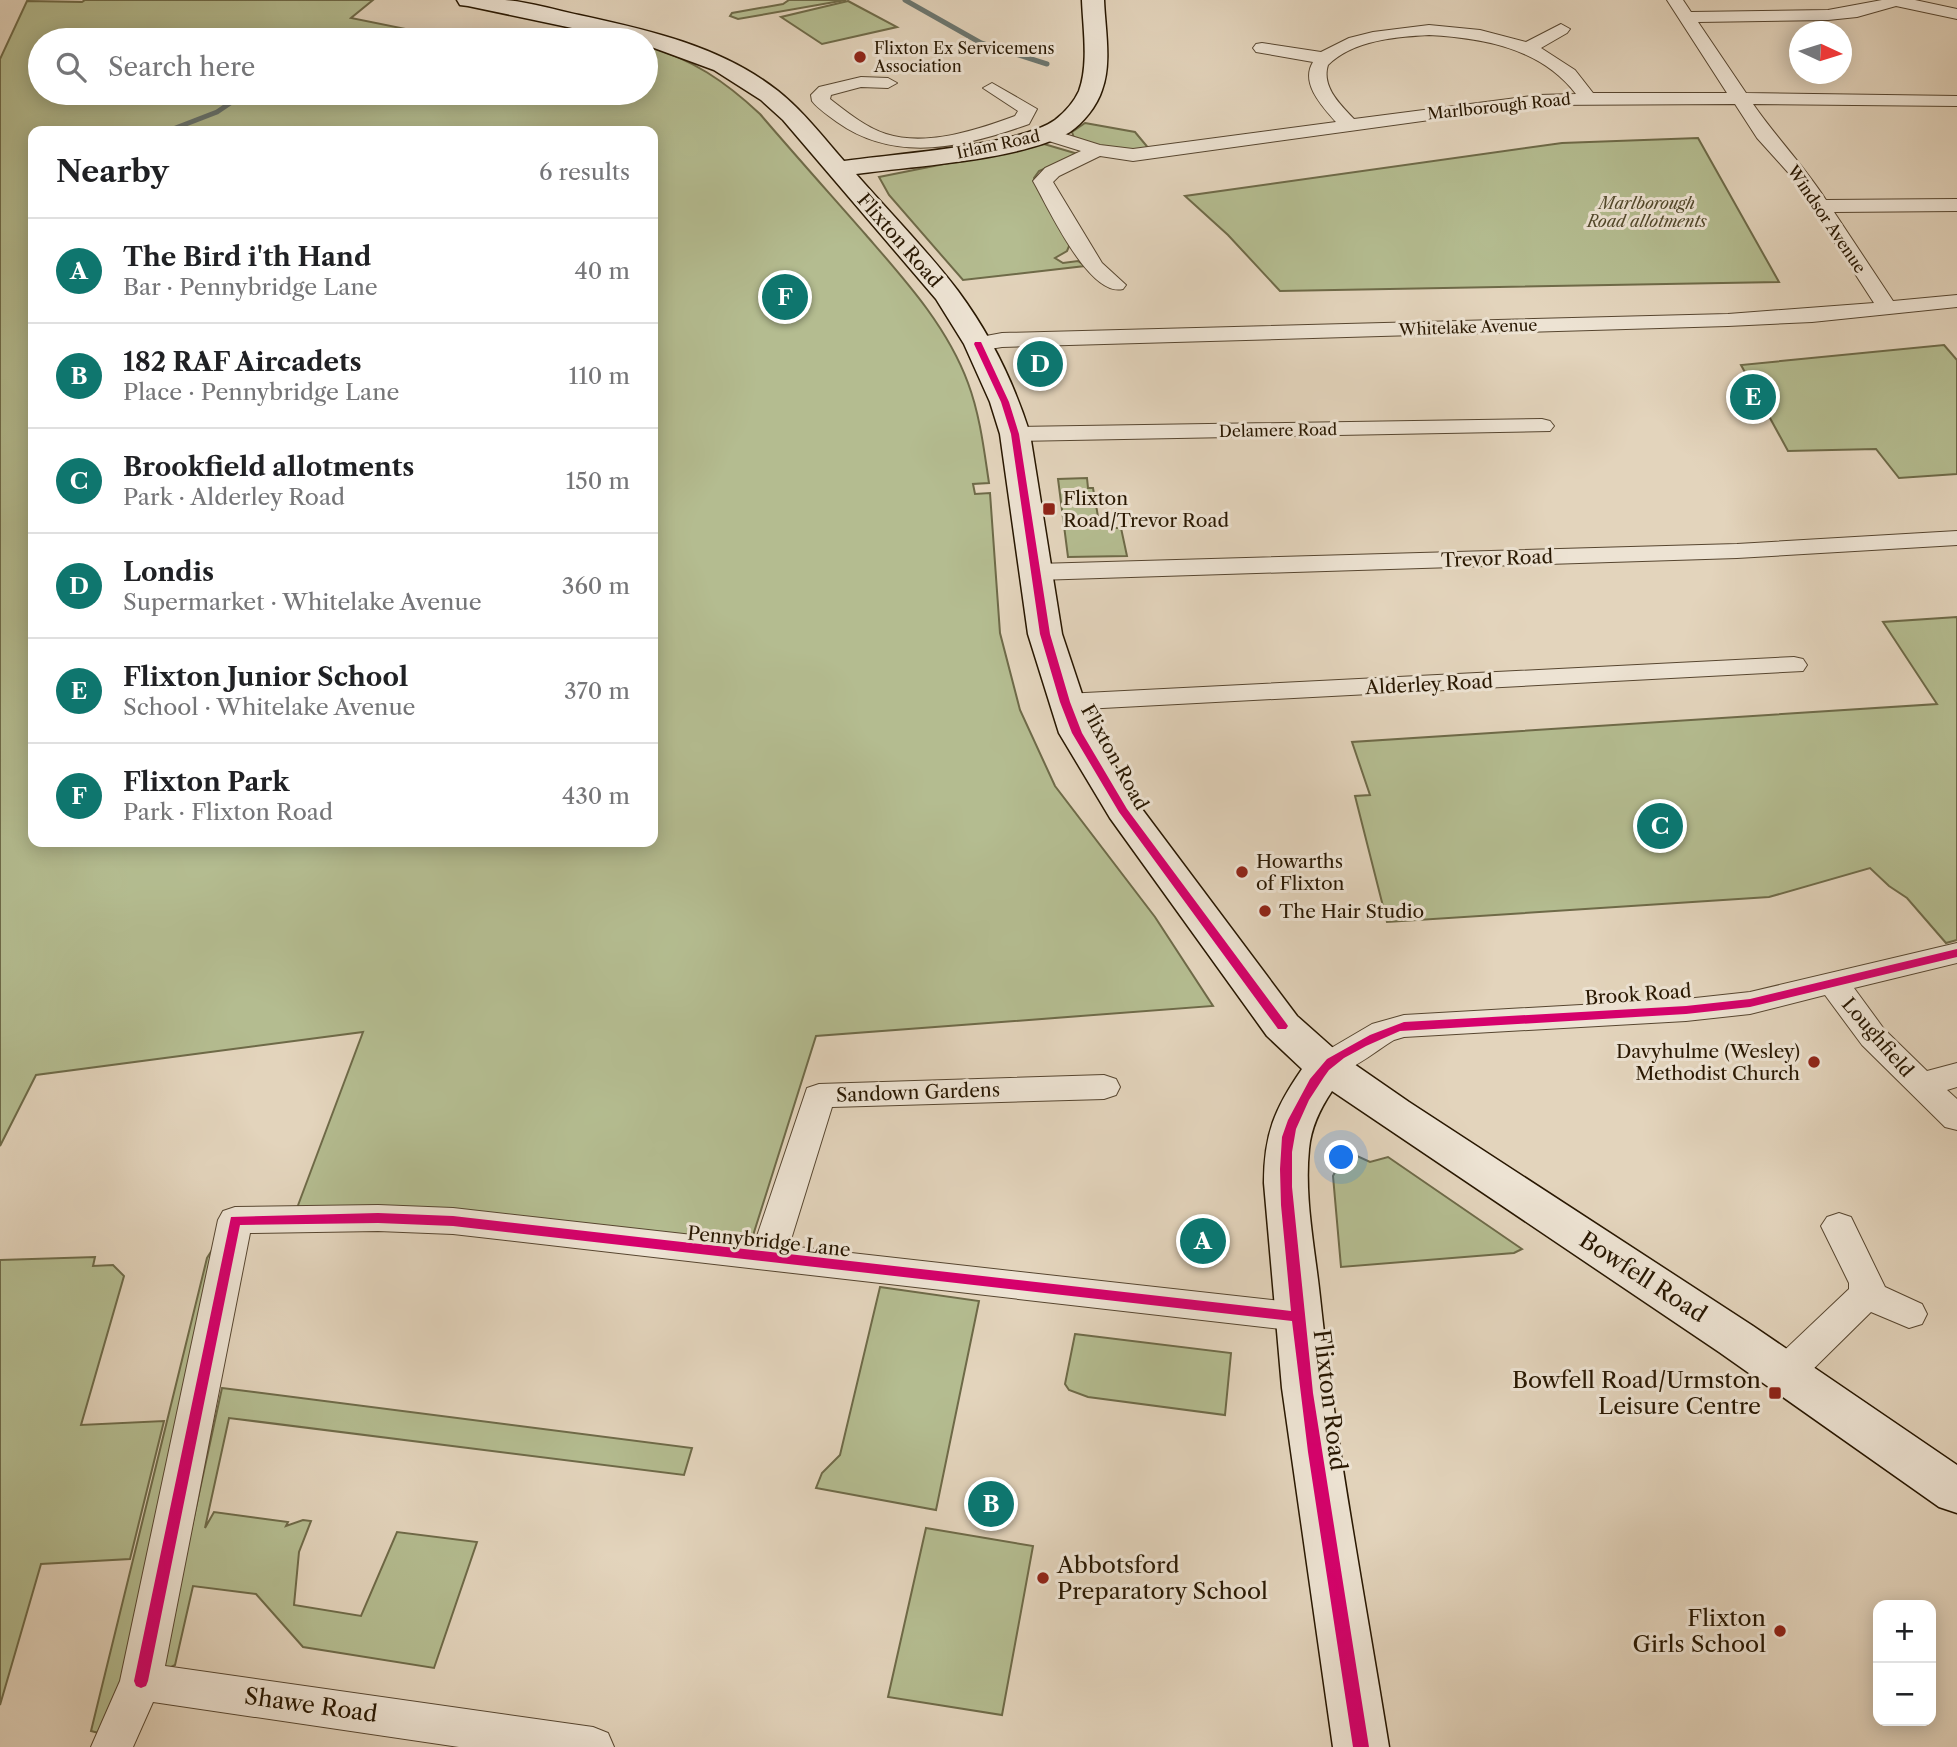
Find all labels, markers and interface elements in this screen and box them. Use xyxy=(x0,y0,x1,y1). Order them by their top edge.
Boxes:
north arrow xyxy=(1789,21,1852,84)
search box xyxy=(28,28,658,105)
place label: Flixton Ex Servicemens Association xyxy=(873,38,1055,76)
icon: search xyxy=(52,48,90,86)
marker: Flixton Ex Servicemens Association xyxy=(852,49,868,65)
text: Search here xyxy=(108,51,255,83)
street label: Marlborough Road xyxy=(1426,89,1572,123)
street label: Irlam Road xyxy=(955,125,1042,163)
text: Nearby xyxy=(56,153,169,190)
text: 6 results xyxy=(539,158,630,186)
street label: Windsor Avenue xyxy=(1783,160,1870,277)
street label: Flixton Road xyxy=(853,189,947,292)
park label: Marlborough Road allotments xyxy=(1585,193,1707,231)
text: The Bird i'th Hand xyxy=(123,241,371,273)
text: A xyxy=(70,257,88,285)
text: 40 m xyxy=(575,257,630,285)
pin: F xyxy=(762,271,808,323)
text: Bar · Pennybridge Lane xyxy=(123,273,378,301)
street label: Whitelake Avenue xyxy=(1397,315,1538,339)
pin: D xyxy=(1017,338,1063,390)
text: 182 RAF Aircadets xyxy=(123,346,362,378)
text: B xyxy=(70,362,88,390)
text: 110 m xyxy=(569,362,630,390)
pin: E xyxy=(1730,371,1776,423)
text: Place · Pennybridge Lane xyxy=(123,378,399,406)
street label: Delamere Road xyxy=(1219,419,1338,441)
text: Brookfield allotments xyxy=(123,451,414,483)
text: C xyxy=(70,467,88,495)
text: 150 m xyxy=(566,467,630,495)
text: Park · Alderley Road xyxy=(123,483,345,511)
place label: Flixton Road/Trevor Road xyxy=(1063,487,1229,532)
marker: Flixton Road/Trevor Road xyxy=(1041,501,1057,517)
street label: Trevor Road xyxy=(1441,545,1554,572)
text: Londis xyxy=(123,556,214,588)
text: D xyxy=(69,572,89,600)
text: 360 m xyxy=(562,572,630,600)
text: Supermarket · Whitelake Avenue xyxy=(123,588,482,616)
text: Flixton Junior School xyxy=(123,661,408,693)
street label: Alderley Road xyxy=(1364,670,1494,699)
text: E xyxy=(71,677,87,705)
text: 370 m xyxy=(564,677,630,705)
text: School · Whitelake Avenue xyxy=(123,693,416,721)
street label: Flixton Road xyxy=(1076,700,1153,814)
text: Flixton Park xyxy=(123,766,289,798)
text: F xyxy=(71,782,87,810)
text: 430 m xyxy=(562,782,630,810)
text: Park · Flixton Road xyxy=(123,798,333,826)
pin: C xyxy=(1637,800,1683,852)
place label: Howarths of Flixton xyxy=(1256,850,1345,895)
marker: Howarths of Flixton xyxy=(1234,864,1250,880)
place label: The Hair Studio xyxy=(1279,900,1424,923)
marker: The Hair Studio xyxy=(1257,903,1273,919)
street label: Brook Road xyxy=(1584,979,1693,1010)
street label: Loughfield xyxy=(1837,993,1919,1082)
place label: Davyhulme (Wesley) Methodist Church xyxy=(1616,1040,1800,1085)
marker: Davyhulme (Wesley) Methodist Church xyxy=(1806,1054,1822,1070)
street label: Sandown Gardens xyxy=(836,1078,1000,1107)
your location xyxy=(1324,1140,1358,1174)
pin: A xyxy=(1180,1215,1226,1267)
street label: Pennybridge Lane xyxy=(686,1221,852,1262)
street label: Bowfell Road xyxy=(1574,1225,1712,1329)
street label: Flixton Road xyxy=(1307,1328,1353,1472)
place label: Bowfell Road/Urmston Leisure Centre xyxy=(1512,1366,1761,1420)
marker: Bowfell Road/Urmston Leisure Centre xyxy=(1767,1385,1783,1401)
pin: B xyxy=(968,1478,1014,1530)
place label: Abbotsford Preparatory School xyxy=(1056,1551,1268,1605)
marker: Abbotsford Preparatory School xyxy=(1035,1570,1051,1586)
map controls xyxy=(1873,1600,1936,1726)
button: + xyxy=(1873,1600,1936,1663)
place label: Flixton Girls School xyxy=(1633,1604,1766,1658)
marker: Flixton Girls School xyxy=(1772,1623,1788,1639)
button: − xyxy=(1873,1663,1936,1726)
street label: Shawe Road xyxy=(243,1682,379,1728)

